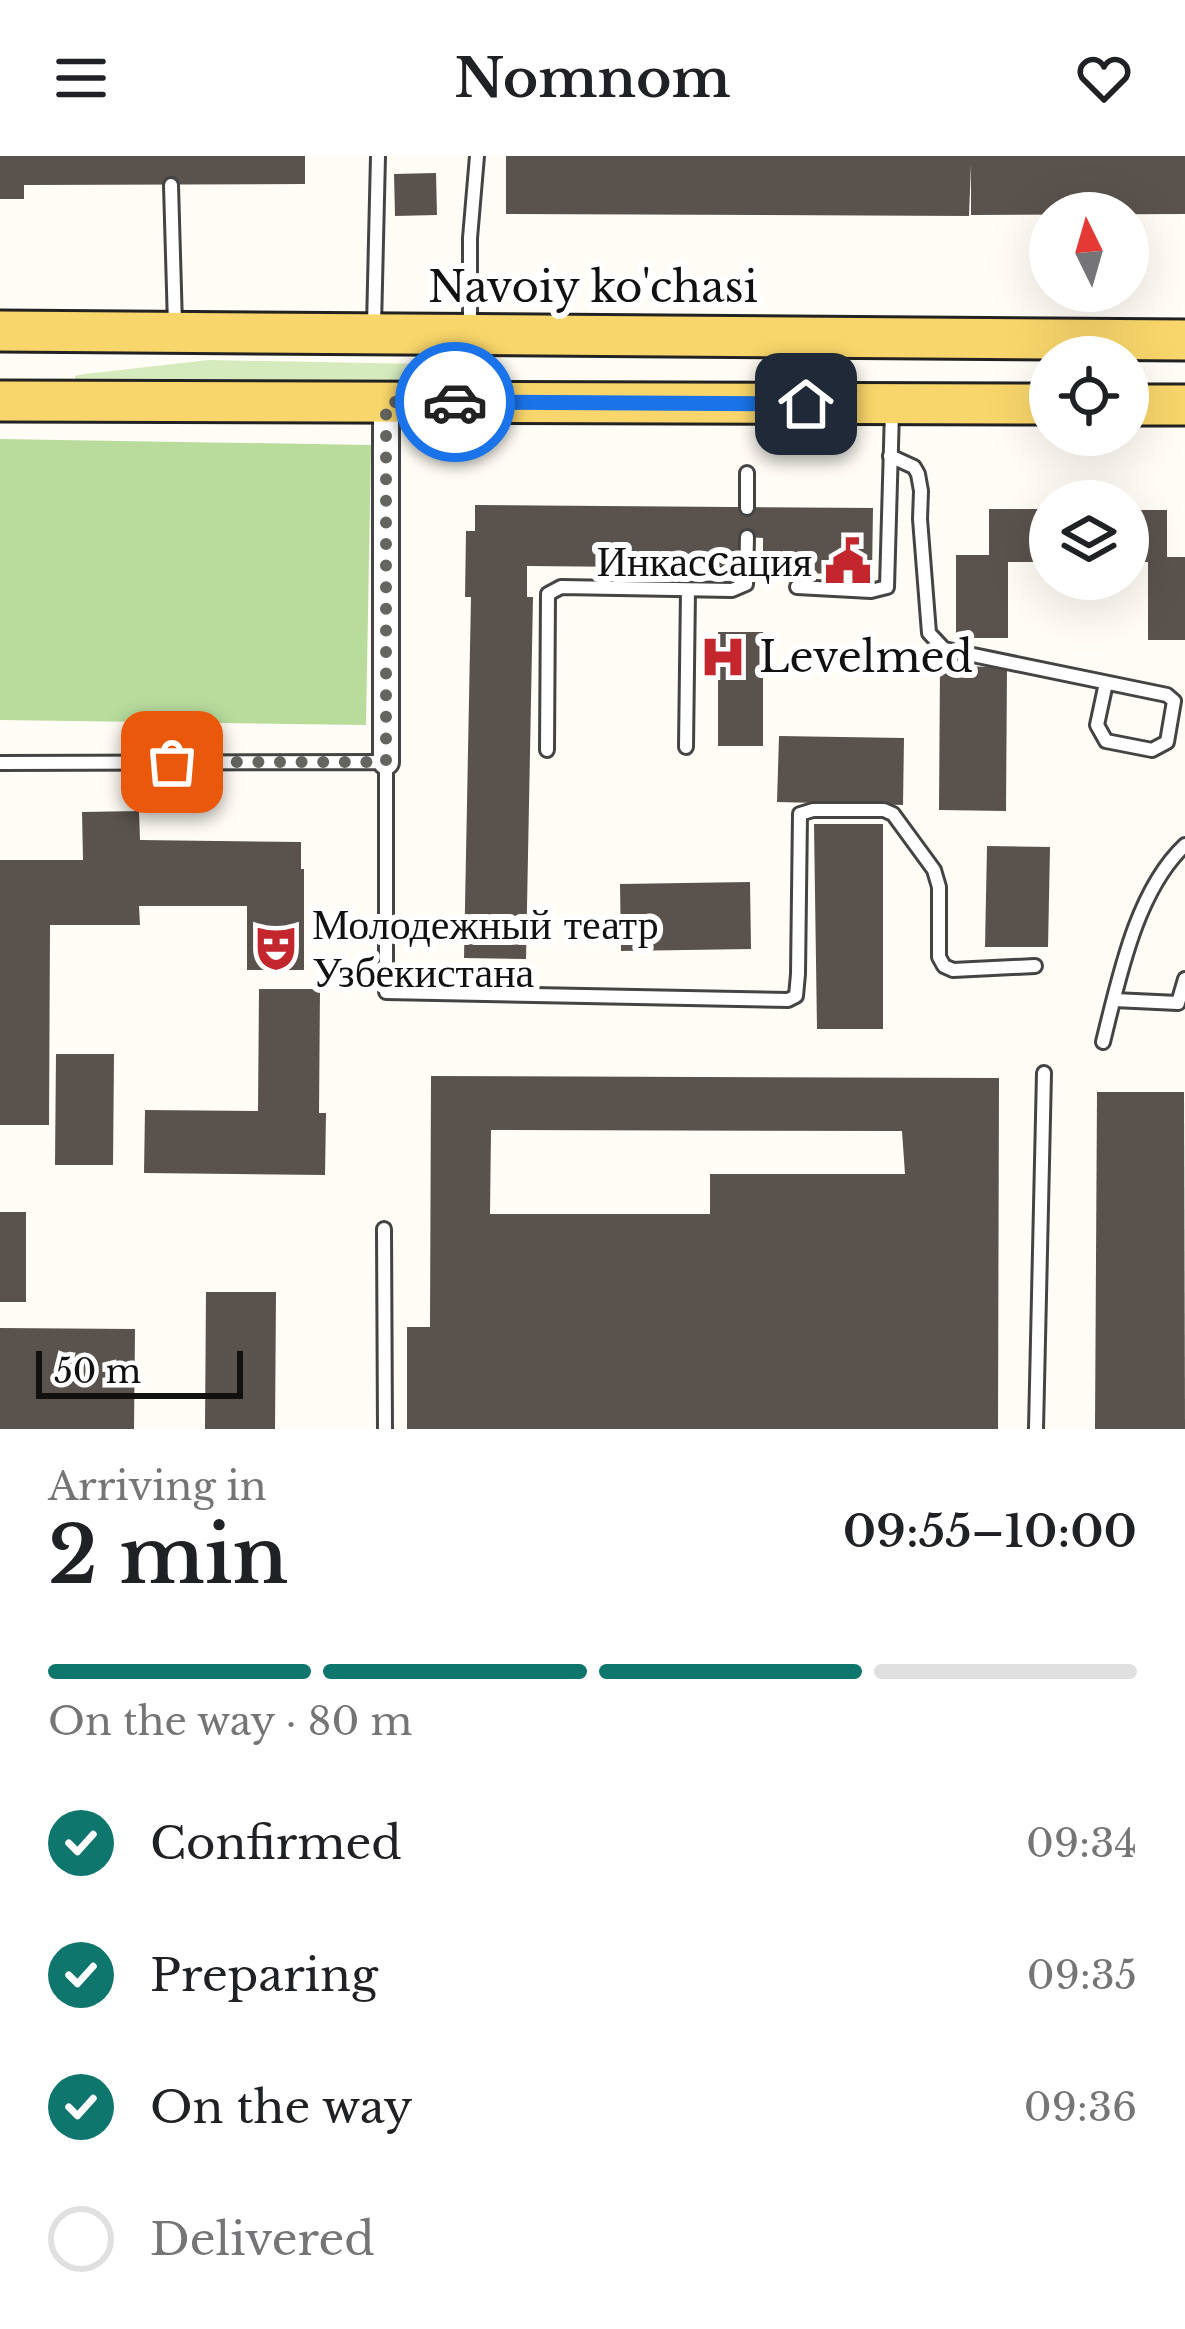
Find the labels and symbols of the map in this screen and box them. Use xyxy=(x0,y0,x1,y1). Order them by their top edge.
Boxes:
north arrow xyxy=(1029,192,1149,312)
street label: Navoiy ko'chasi xyxy=(428,261,758,313)
courier xyxy=(395,342,515,462)
pin xyxy=(755,353,857,455)
place label: Инкасcация xyxy=(597,535,812,587)
public building icon: Инкасcация xyxy=(823,536,873,586)
place label: Levelmed xyxy=(759,631,973,683)
hospital icon: Levelmed xyxy=(698,632,748,682)
pin xyxy=(121,711,223,813)
place label: Молодежный театр Узбекистана xyxy=(312,898,659,998)
theatre icon: Молодежный театр Узбекистана xyxy=(251,923,301,973)
scale bar xyxy=(36,1345,243,1398)

